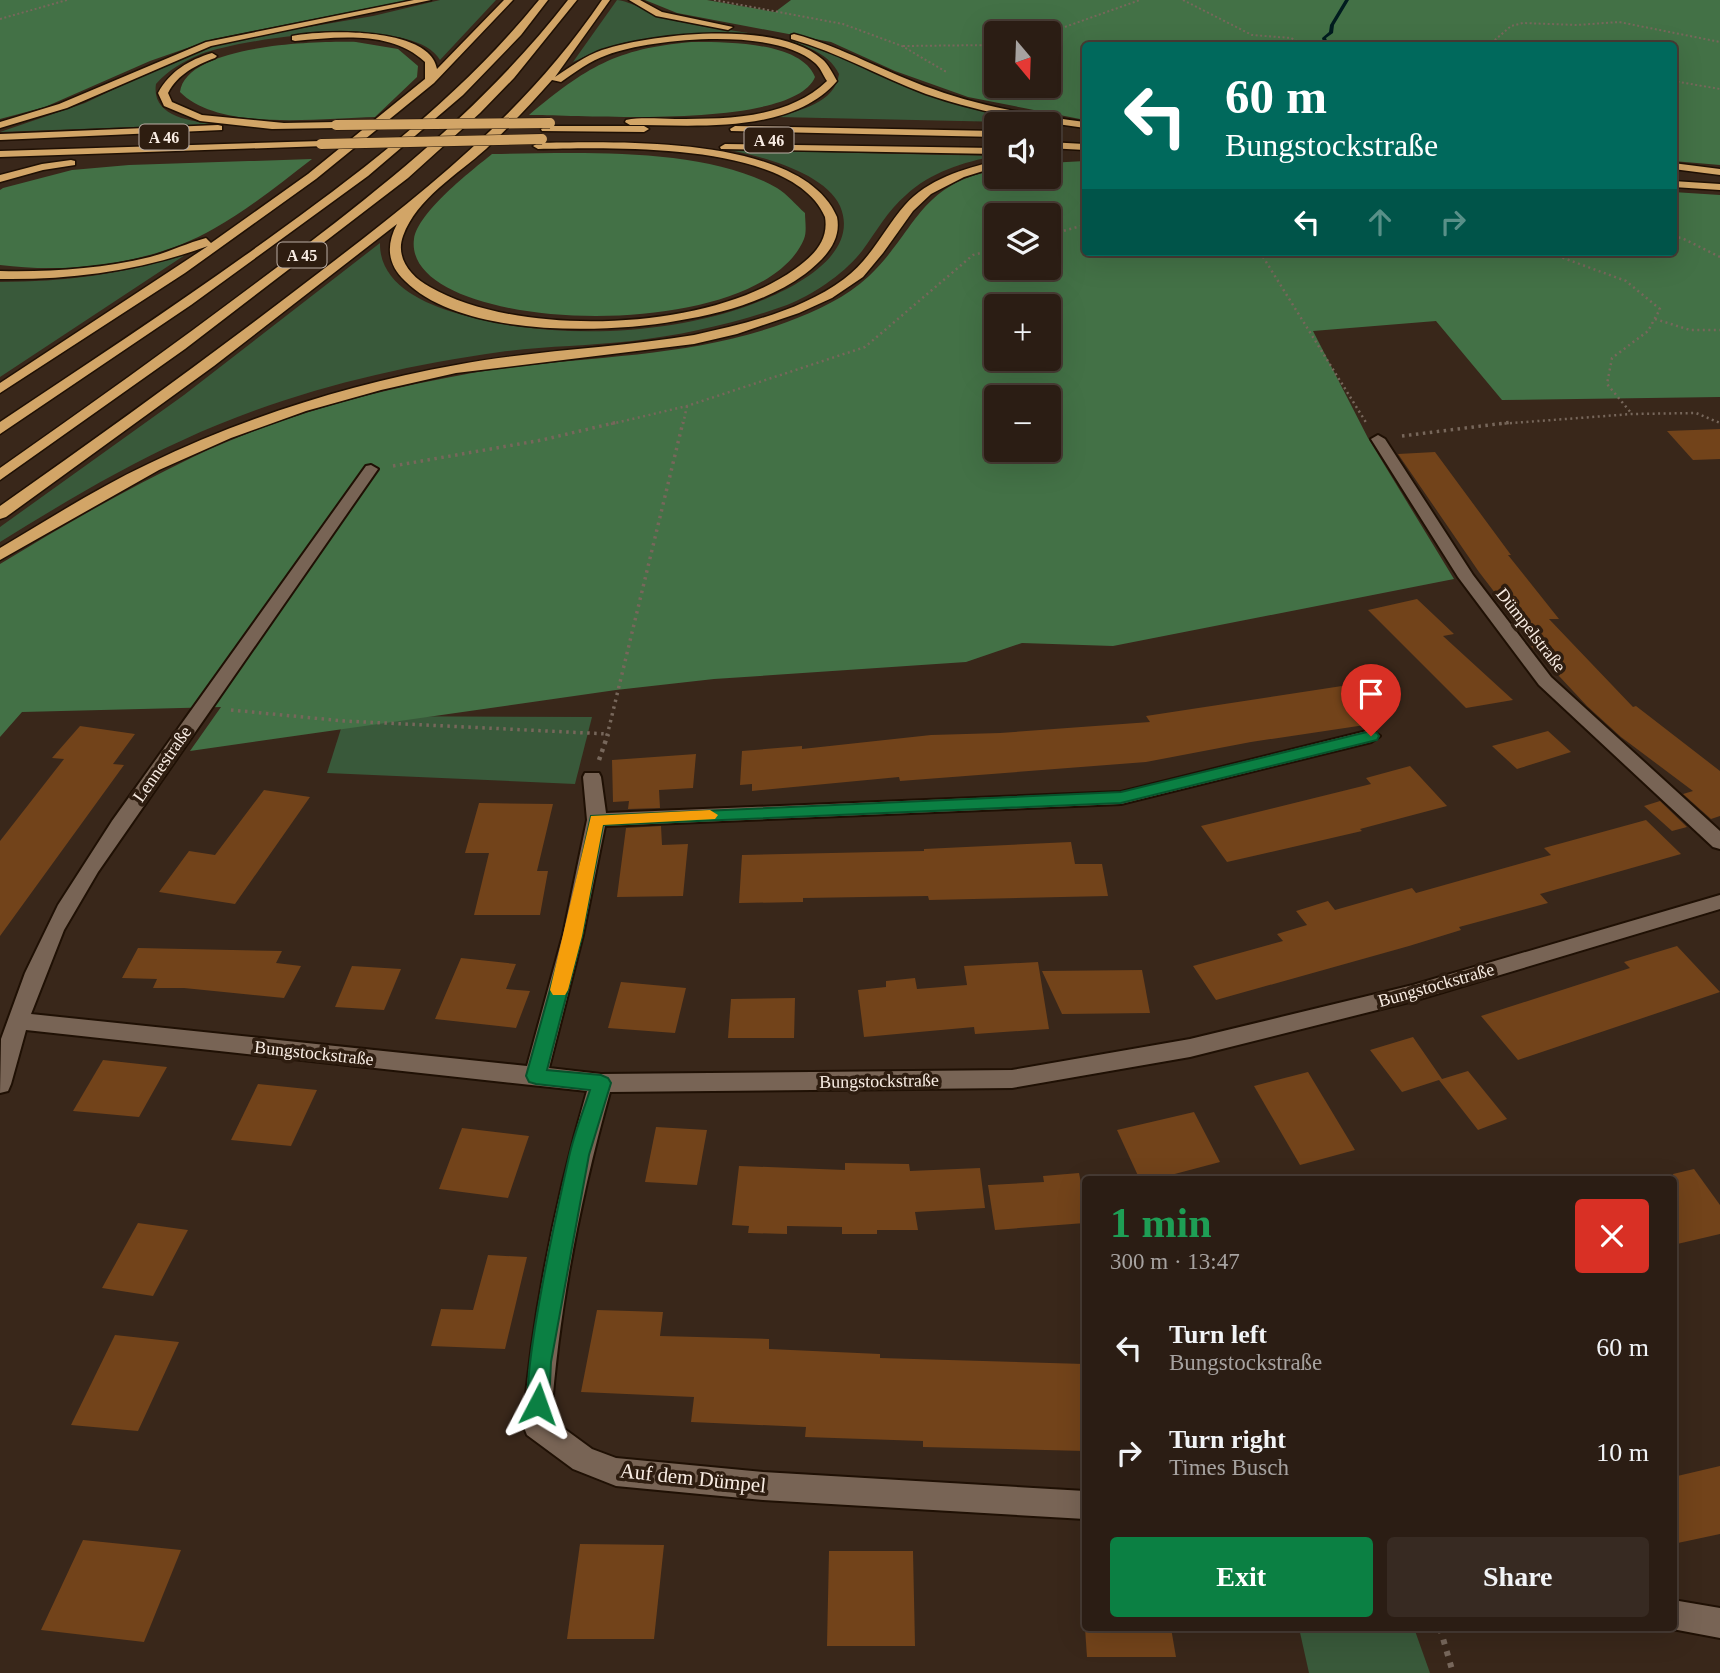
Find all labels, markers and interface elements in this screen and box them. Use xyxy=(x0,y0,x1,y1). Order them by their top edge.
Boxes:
north arrow xyxy=(984,21,1060,98)
map controls xyxy=(984,21,1061,462)
text: 60 m xyxy=(1225,69,1327,124)
icon: left xyxy=(1110,70,1201,161)
button: sound xyxy=(984,112,1061,189)
road number: A 46 xyxy=(140,125,188,150)
text: Bungstockstraße xyxy=(1225,127,1438,163)
road number: A 46 xyxy=(744,128,794,152)
button: layers xyxy=(984,203,1061,280)
icon: left xyxy=(1288,203,1326,241)
icon: ahead xyxy=(1361,203,1399,241)
icon: right xyxy=(1434,203,1472,241)
road number: A 45 xyxy=(278,243,326,268)
button: + xyxy=(984,294,1061,371)
button: − xyxy=(984,385,1061,462)
street label: Dümpelstraße xyxy=(1492,584,1570,676)
pin xyxy=(1341,664,1401,736)
icon: arrive xyxy=(1352,675,1390,713)
street label: Lennestraße xyxy=(129,722,195,806)
street label: Bungstockstraße xyxy=(1376,959,1496,1011)
street label: Bungstockstraße xyxy=(253,1037,375,1069)
street label: Bungstockstraße xyxy=(819,1070,939,1092)
button: close xyxy=(1575,1199,1649,1273)
text: 1 min xyxy=(1110,1200,1212,1246)
text: 300 m · 13:47 xyxy=(1110,1249,1240,1274)
text: Turn left xyxy=(1169,1320,1267,1349)
icon: left xyxy=(1110,1329,1148,1367)
text: 60 m xyxy=(1596,1333,1649,1362)
text: Bungstockstraße xyxy=(1169,1350,1322,1375)
position arrow xyxy=(501,1367,575,1441)
text: Turn right xyxy=(1169,1425,1286,1454)
icon: right xyxy=(1110,1434,1148,1472)
text: 10 m xyxy=(1596,1438,1649,1467)
text: Times Busch xyxy=(1169,1455,1289,1480)
street label: Auf dem Dümpel xyxy=(619,1458,767,1498)
button: Exit xyxy=(1110,1537,1373,1617)
button: Share xyxy=(1387,1537,1649,1617)

